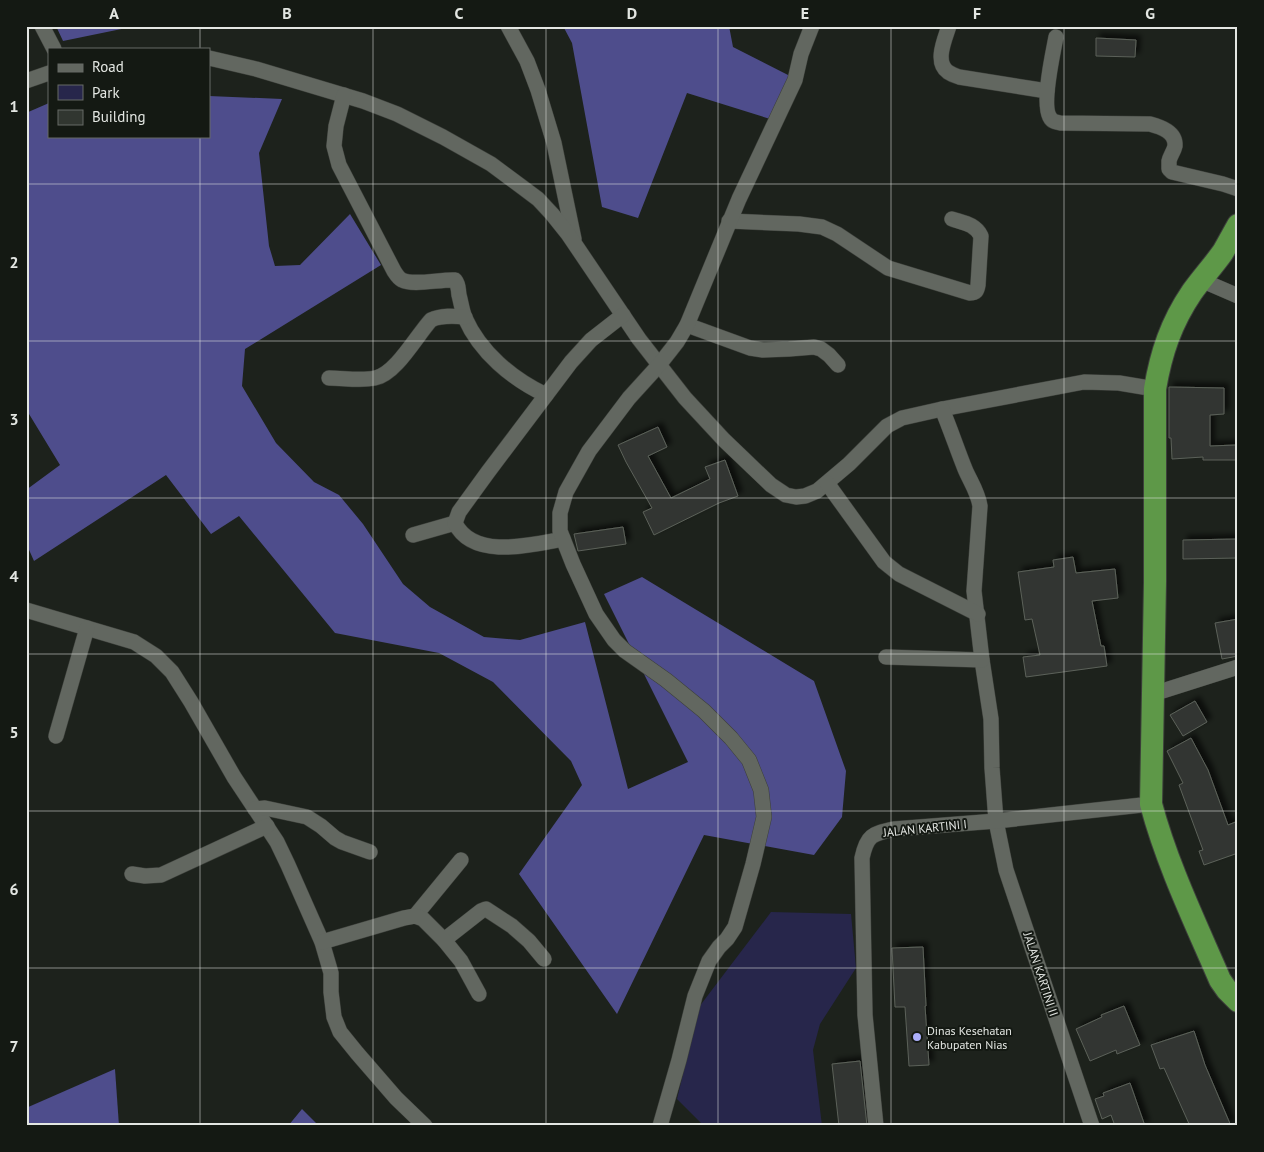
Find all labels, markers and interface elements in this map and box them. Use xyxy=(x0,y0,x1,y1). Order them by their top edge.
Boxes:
text: A xyxy=(109,3,119,23)
text: B xyxy=(282,3,292,23)
text: C xyxy=(455,3,464,23)
text: D xyxy=(627,3,637,23)
text: E xyxy=(801,3,809,23)
text: F xyxy=(973,3,981,23)
text: G xyxy=(1145,3,1155,23)
legend xyxy=(48,48,210,138)
text: Road xyxy=(92,57,124,76)
text: Park xyxy=(92,83,120,102)
text: 1 xyxy=(9,96,19,116)
text: Building xyxy=(92,107,146,126)
text: 2 xyxy=(9,252,19,272)
text: 3 xyxy=(9,409,19,429)
text: 4 xyxy=(9,566,19,586)
text: 5 xyxy=(9,722,19,742)
street label: JALAN KARTINI I xyxy=(881,816,968,840)
text: 6 xyxy=(9,879,19,899)
street label: JALAN KARTINI II xyxy=(1020,929,1062,1018)
place label: Dinas Kesehatan Kabupaten Nias xyxy=(927,1023,1012,1052)
marker: Dinas Kesehatan Kabupaten Nias xyxy=(911,1031,923,1043)
text: 7 xyxy=(9,1036,19,1056)

